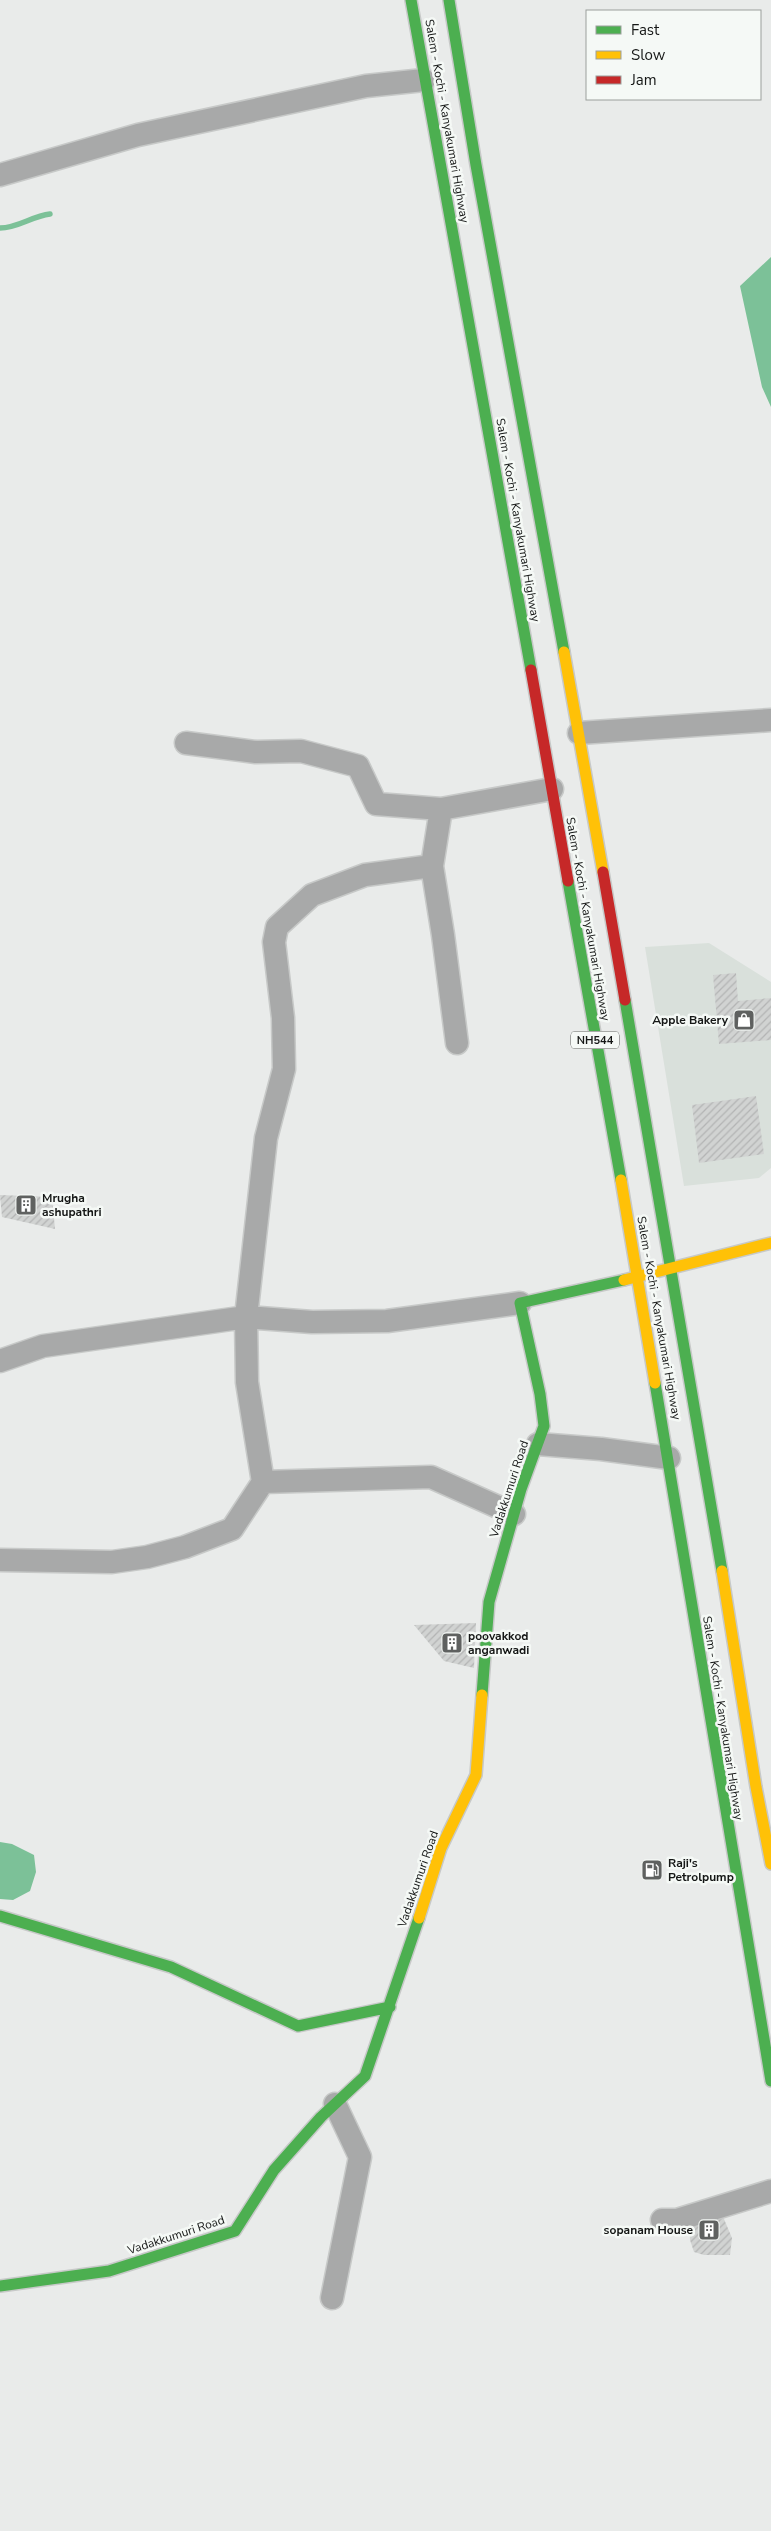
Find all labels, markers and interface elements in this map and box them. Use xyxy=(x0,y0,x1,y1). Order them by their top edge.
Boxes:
legend xyxy=(586,10,761,100)
street label: Salem - Kochi - Kanyakumari Highway xyxy=(421,18,473,225)
text: Fast xyxy=(631,20,660,40)
text: Slow xyxy=(631,45,666,65)
text: Jam xyxy=(630,70,657,90)
street label: Salem - Kochi - Kanyakumari Highway xyxy=(492,417,544,624)
street label: Salem - Kochi - Kanyakumari Highway xyxy=(562,816,614,1023)
shop icon: Apple Bakery xyxy=(732,1008,756,1032)
place label: Apple Bakery xyxy=(652,1012,729,1028)
road number: NH544 xyxy=(571,1032,619,1048)
place label: Mrugha ashupathri xyxy=(42,1190,102,1220)
building icon: Mrugha ashupathri xyxy=(14,1193,38,1217)
street label: Salem - Kochi - Kanyakumari Highway xyxy=(633,1215,685,1422)
street label: Vadakkumuri Road xyxy=(485,1438,532,1541)
street label: Salem - Kochi - Kanyakumari Highway xyxy=(699,1615,747,1822)
place label: poovakkod anganwadi xyxy=(468,1628,529,1658)
building icon: poovakkod anganwadi xyxy=(440,1631,464,1655)
street label: Vadakkumuri Road xyxy=(394,1829,442,1930)
place label: Raji's Petrolpump xyxy=(668,1855,734,1885)
fuel station icon: Raji's Petrolpump xyxy=(640,1858,664,1882)
street label: Vadakkumuri Road xyxy=(124,2212,227,2259)
building icon: sopanam House xyxy=(697,2218,721,2242)
place label: sopanam House xyxy=(604,2222,693,2238)

